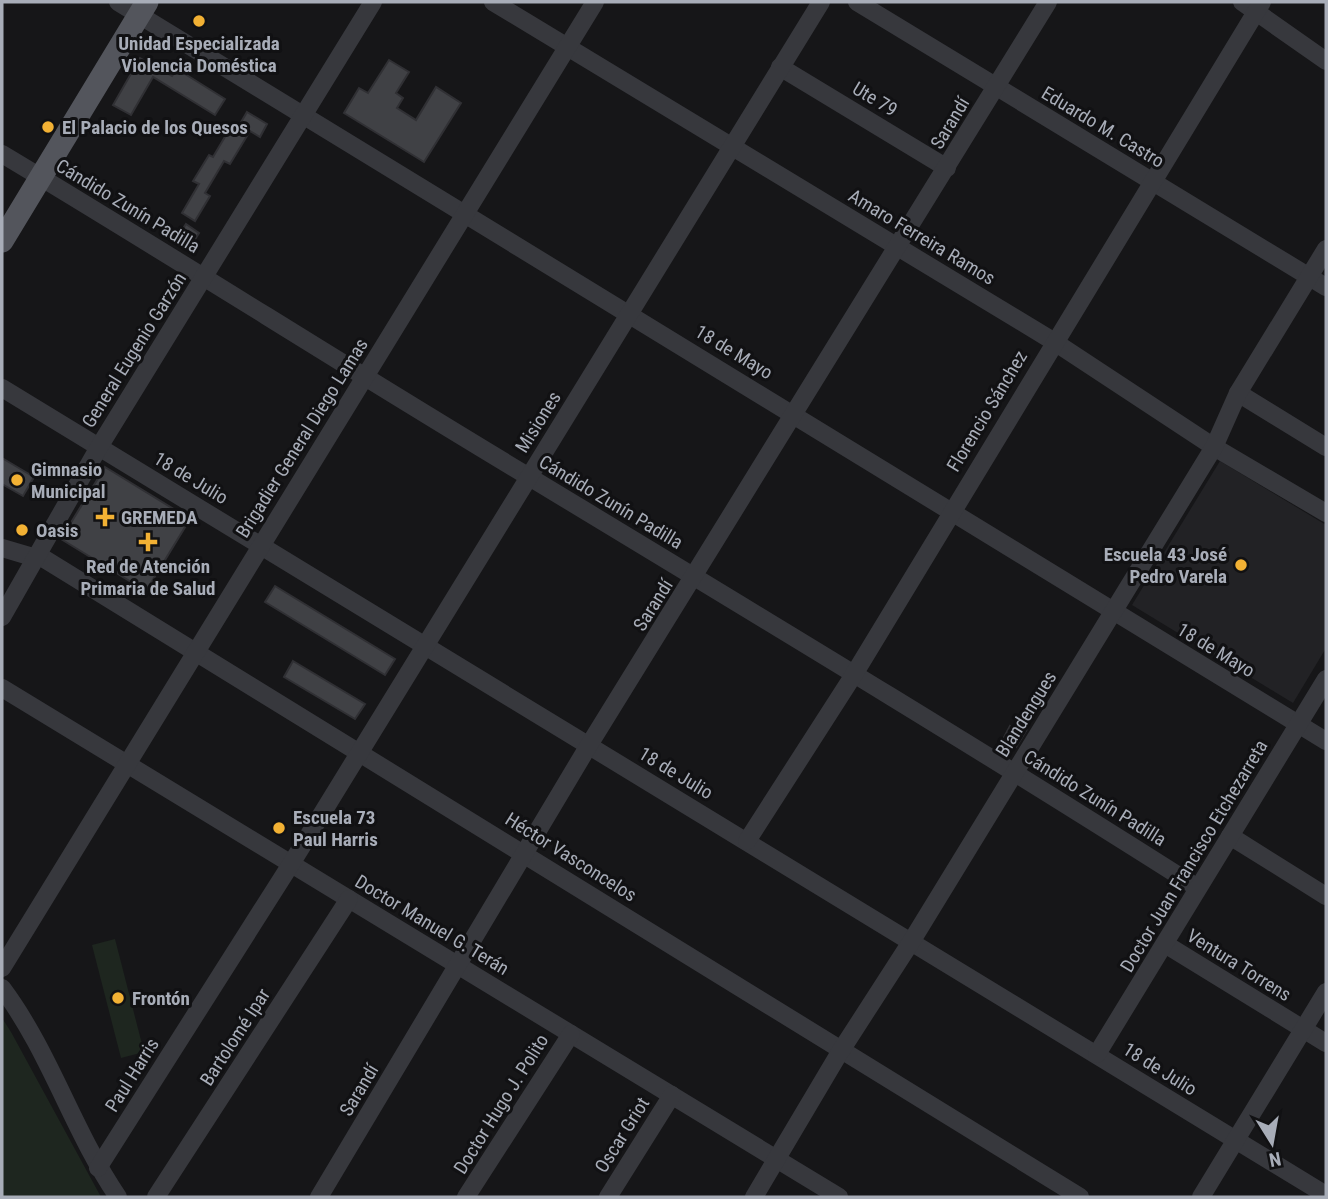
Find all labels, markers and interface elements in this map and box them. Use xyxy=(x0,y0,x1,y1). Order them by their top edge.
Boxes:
marker: Unidad Especializada Violencia Doméstica xyxy=(191,13,207,29)
place label: Unidad Especializada Violencia Doméstica xyxy=(118,32,280,77)
street label: Ute 79 xyxy=(848,77,902,121)
street label: Eduardo M. Castro xyxy=(1038,81,1168,173)
street label: Sarandí xyxy=(926,92,975,153)
place label: El Palacio de los Quesos xyxy=(62,116,248,139)
marker: El Palacio de los Quesos xyxy=(40,119,56,135)
street label: Cándido Zunín Padilla xyxy=(52,154,204,258)
street label: Amaro Ferreira Ramos xyxy=(845,184,999,290)
street label: General Eugenio Garzón xyxy=(77,268,191,432)
street label: 18 de Mayo xyxy=(691,320,777,384)
street label: Brigadier General Diego Lamas xyxy=(231,334,373,542)
street label: Florencio Sánchez xyxy=(942,346,1032,476)
street label: Misiones xyxy=(510,387,566,457)
street label: 18 de Julio xyxy=(150,447,232,509)
street label: Cándido Zunín Padilla xyxy=(535,450,687,554)
place label: Gimnasio Municipal xyxy=(31,458,106,503)
marker: Gimnasio Municipal xyxy=(9,472,25,488)
place label: GREMEDA xyxy=(121,506,198,529)
marker: GREMEDA xyxy=(95,507,115,527)
place label: Oasis xyxy=(36,519,78,542)
marker: Oasis xyxy=(14,522,30,538)
marker: Red de Atención Primaria de Salud xyxy=(138,532,158,552)
place label: Escuela 43 José Pedro Varela xyxy=(1104,543,1227,588)
place label: Red de Atención Primaria de Salud xyxy=(81,555,215,600)
marker: Escuela 43 José Pedro Varela xyxy=(1233,557,1249,573)
street label: Sarandí xyxy=(628,574,679,635)
street label: 18 de Mayo xyxy=(1173,618,1259,682)
street label: Blandengues xyxy=(991,667,1061,761)
street label: Doctor Juan Francisco Etchezarreta xyxy=(1115,736,1273,976)
street label: 18 de Julio xyxy=(635,742,717,804)
street label: Cándido Zunín Padilla xyxy=(1020,745,1170,851)
place label: Escuela 73 Paul Harris xyxy=(293,806,378,851)
street label: Héctor Vasconcelos xyxy=(501,807,641,907)
marker: Escuela 73 Paul Harris xyxy=(271,820,287,836)
street label: Doctor Manuel G. Terán xyxy=(351,870,513,980)
street label: Ventura Torrens xyxy=(1183,924,1295,1006)
street label: Bartolomé Ipar xyxy=(195,984,275,1090)
place label: Frontón xyxy=(132,987,190,1010)
marker: Frontón xyxy=(110,990,126,1006)
street label: Doctor Hugo J. Polito xyxy=(449,1030,553,1178)
street label: Paul Harris xyxy=(100,1034,164,1116)
street label: 18 de Julio xyxy=(1119,1037,1201,1101)
street label: Sarandí xyxy=(335,1059,384,1120)
street label: Oscar Griot xyxy=(590,1093,654,1177)
north arrow xyxy=(1237,1108,1307,1178)
text: N xyxy=(1267,1147,1283,1172)

